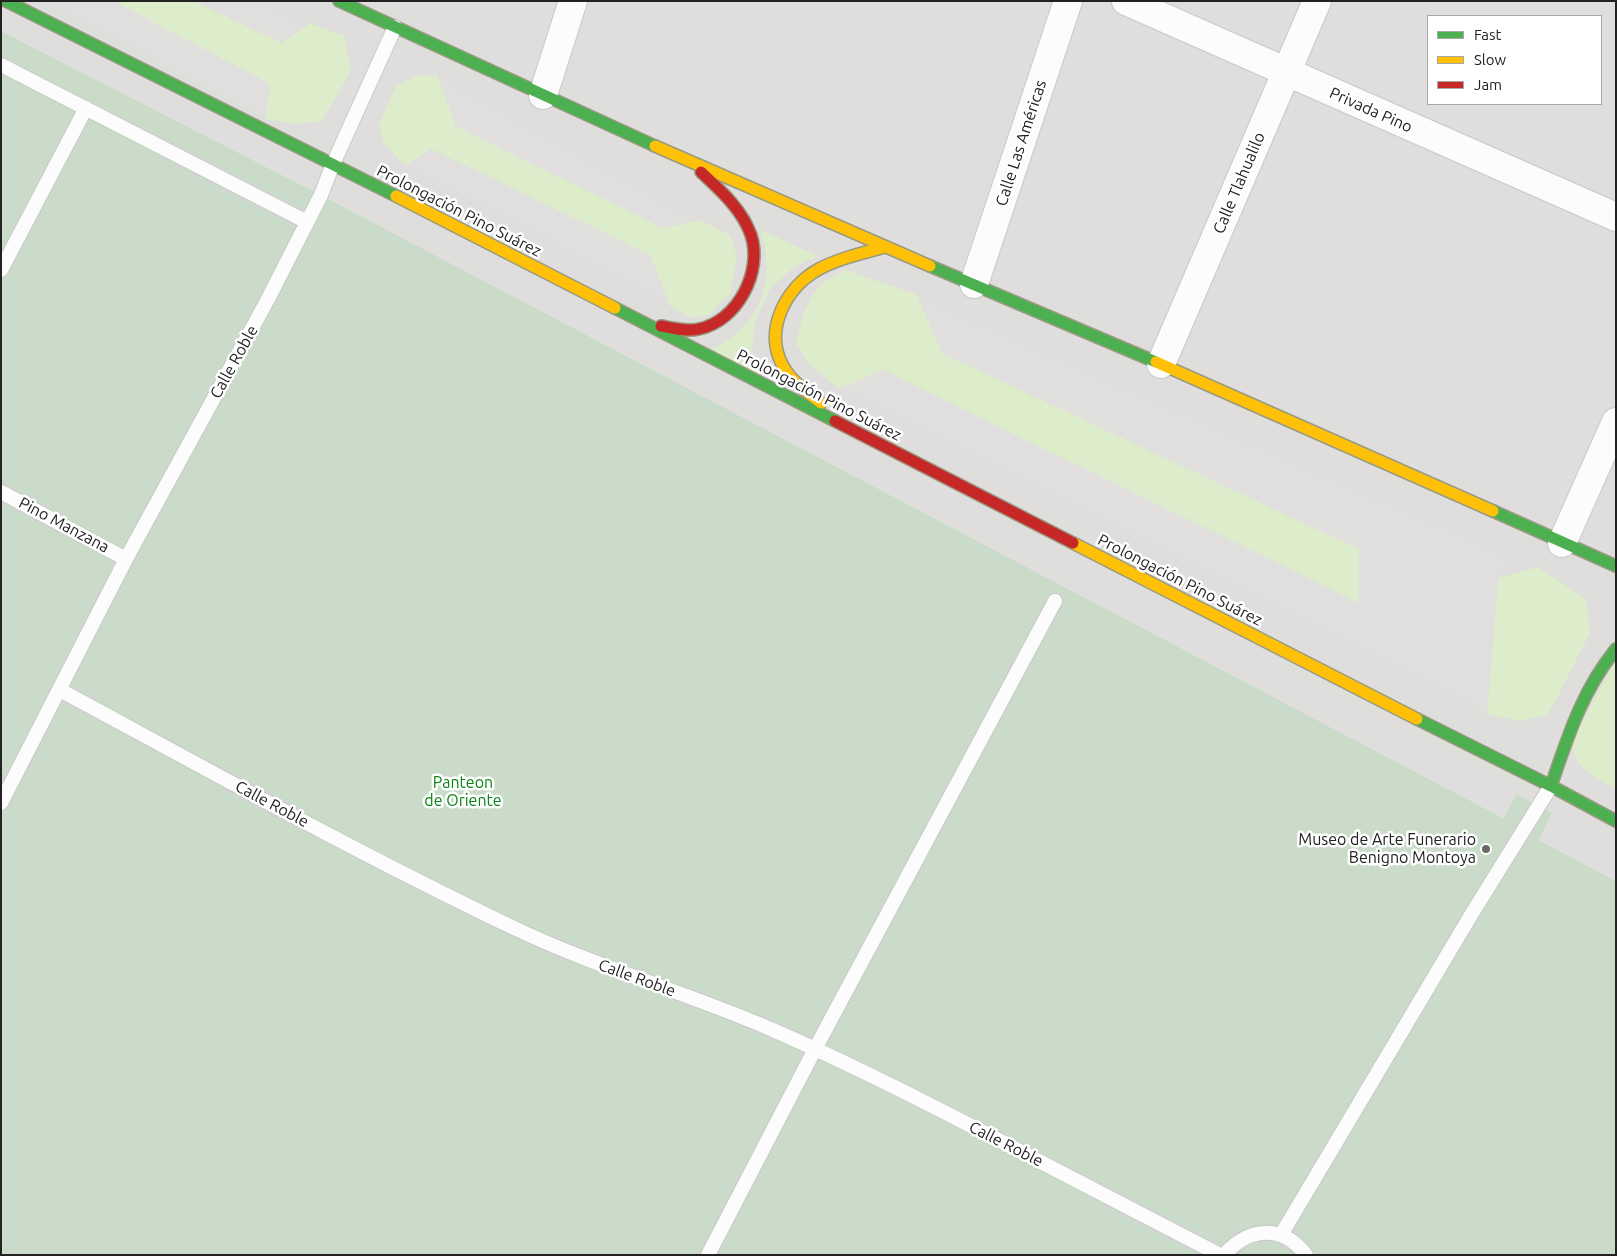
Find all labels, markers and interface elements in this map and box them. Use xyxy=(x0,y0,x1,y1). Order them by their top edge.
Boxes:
legend xyxy=(1427,15,1602,105)
text: Fast xyxy=(1474,26,1501,43)
text: Slow xyxy=(1474,51,1506,68)
text: Jam xyxy=(1474,76,1502,93)
street label: Calle Las Américas xyxy=(992,78,1050,208)
street label: Privada Pino xyxy=(1327,83,1415,137)
street label: Calle Tlahualilo xyxy=(1209,129,1269,237)
street label: Prolongación Pino Suárez xyxy=(373,161,545,261)
street label: Calle Roble xyxy=(206,322,262,402)
street label: Prolongación Pino Suárez xyxy=(733,345,905,445)
street label: Pino Manzana xyxy=(15,493,113,557)
street label: Prolongación Pino Suárez xyxy=(1094,530,1266,630)
park label: Panteon de Oriente xyxy=(424,773,502,811)
street label: Calle Roble xyxy=(232,777,312,831)
place label: Museo de Arte Funerario Benigno Montoya xyxy=(1298,830,1476,868)
marker: Museo de Arte Funerario Benigno Montoya xyxy=(1480,843,1492,855)
street label: Calle Roble xyxy=(596,955,678,1001)
street label: Calle Roble xyxy=(966,1117,1046,1171)

